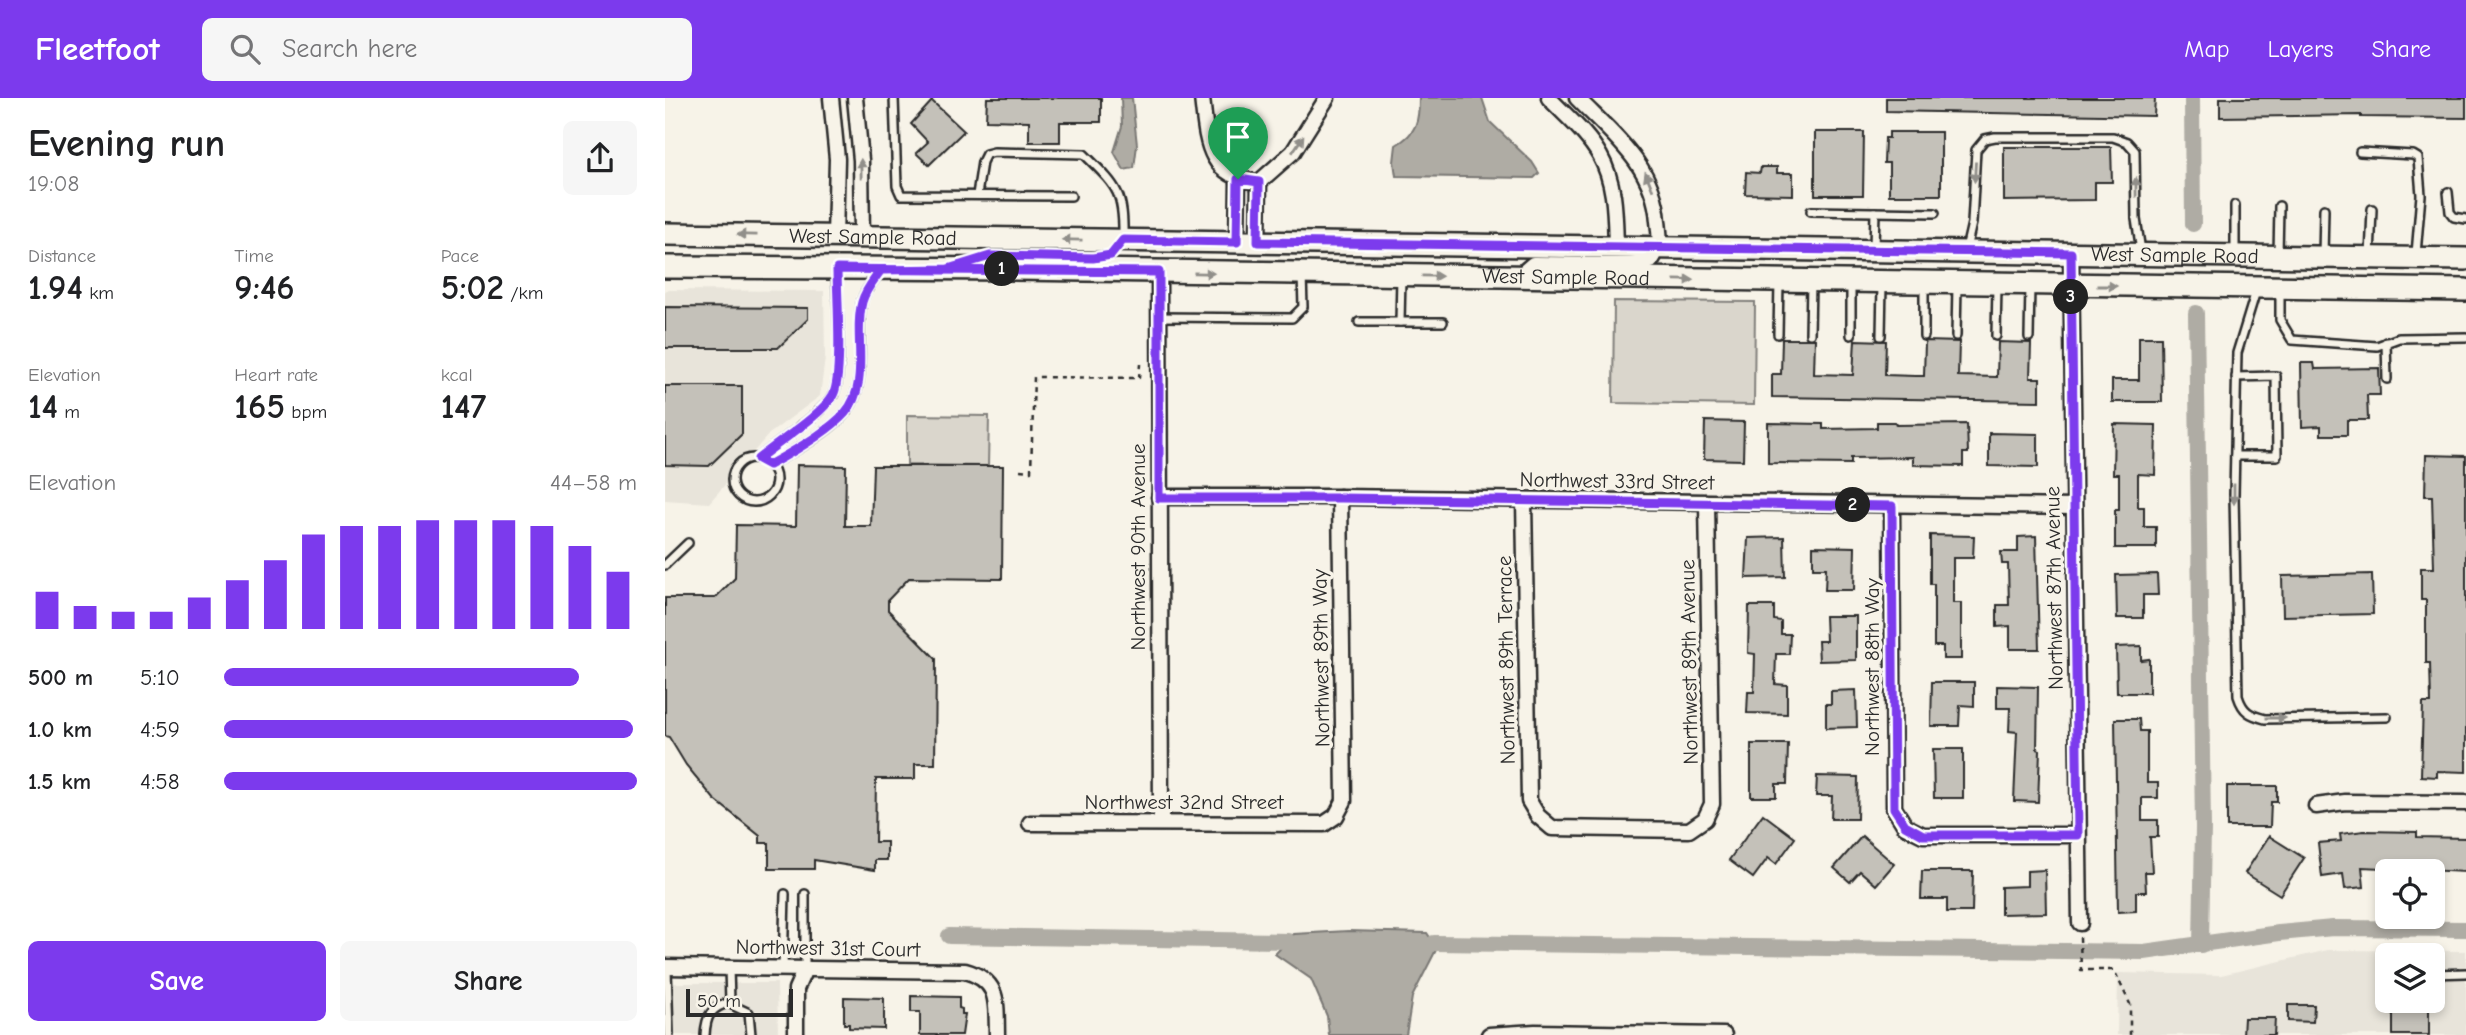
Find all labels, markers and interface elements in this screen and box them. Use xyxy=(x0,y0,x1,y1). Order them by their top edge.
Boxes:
search box xyxy=(202,18,692,81)
text: Fleetfoot xyxy=(35,30,160,68)
icon: search xyxy=(226,30,264,68)
text: Search here xyxy=(282,34,417,64)
text: Map xyxy=(2184,35,2230,63)
text: Layers xyxy=(2268,35,2333,63)
text: Share xyxy=(2371,35,2431,63)
pin xyxy=(1208,107,1268,179)
icon: arrive xyxy=(1219,118,1257,156)
button: share xyxy=(563,121,637,195)
text: Evening run xyxy=(28,122,225,166)
one-way arrow xyxy=(1291,134,1304,154)
one-way arrow xyxy=(856,158,867,180)
one-way arrow xyxy=(1969,161,1980,183)
text: 19:08 xyxy=(28,170,79,197)
one-way arrow xyxy=(1643,171,1654,192)
one-way arrow xyxy=(2130,176,2141,198)
street label: West Sample Road xyxy=(789,224,957,250)
one-way arrow xyxy=(735,230,757,241)
one-way arrow xyxy=(1061,234,1083,245)
street label: West Sample Road xyxy=(2091,242,2259,268)
text: Distance xyxy=(28,245,96,267)
text: Time xyxy=(234,245,274,267)
text: Pace xyxy=(441,245,479,267)
pin: 1 xyxy=(985,252,1019,286)
text: 1 xyxy=(998,257,1005,279)
street label: West Sample Road xyxy=(1482,264,1650,290)
text: 1.94 xyxy=(28,267,83,308)
text: 9:46 xyxy=(234,267,295,308)
text: 5:02 xyxy=(441,267,504,308)
one-way arrow xyxy=(1194,267,1216,278)
one-way arrow xyxy=(1421,270,1443,282)
one-way arrow xyxy=(1673,274,1695,286)
pin: 3 xyxy=(2053,280,2089,314)
one-way arrow xyxy=(2096,280,2118,292)
text: km xyxy=(83,282,114,304)
text: /km xyxy=(504,282,543,304)
text: 3 xyxy=(2066,285,2075,307)
text: Elevation xyxy=(28,364,101,386)
text: Heart rate xyxy=(234,364,318,386)
text: kcal xyxy=(441,364,473,386)
text: 14 xyxy=(28,386,58,427)
text: 165 xyxy=(234,386,285,427)
text: 147 xyxy=(441,386,486,427)
text: m xyxy=(58,401,80,423)
text: bpm xyxy=(285,401,327,423)
street label: Northwest 90th Avenue xyxy=(1126,443,1150,651)
street label: Northwest 33rd Street xyxy=(1519,467,1716,495)
text: Elevation xyxy=(28,469,116,496)
text: 44–58 m xyxy=(550,469,637,496)
one-way arrow xyxy=(2228,483,2240,505)
street label: Northwest 87th Avenue xyxy=(2040,486,2068,690)
pin: 2 xyxy=(1835,488,1871,522)
text: 2 xyxy=(1848,493,1857,515)
street label: Northwest 89th Terrace xyxy=(1492,555,1520,765)
street label: Northwest 89th Avenue xyxy=(1675,559,1703,765)
street label: Northwest 89th Way xyxy=(1307,568,1335,747)
street label: Northwest 88th Way xyxy=(1860,577,1884,756)
text: 500 m xyxy=(28,664,93,691)
text: 5:10 xyxy=(140,664,180,691)
one-way arrow xyxy=(2265,712,2287,724)
text: 1.0 km xyxy=(28,716,92,743)
text: 4:59 xyxy=(140,716,180,743)
text: 1.5 km xyxy=(28,768,91,795)
text: 4:58 xyxy=(140,768,180,795)
street label: Northwest 32nd Street xyxy=(1085,790,1284,814)
map controls xyxy=(2375,859,2445,1013)
button: locate xyxy=(2375,859,2445,929)
street label: Northwest 31st Court xyxy=(735,934,922,962)
button: Save xyxy=(28,941,326,1021)
button: Share xyxy=(340,941,637,1021)
button: layers xyxy=(2375,943,2445,1013)
scale bar xyxy=(686,986,793,1018)
text: 50 m xyxy=(697,990,741,1012)

